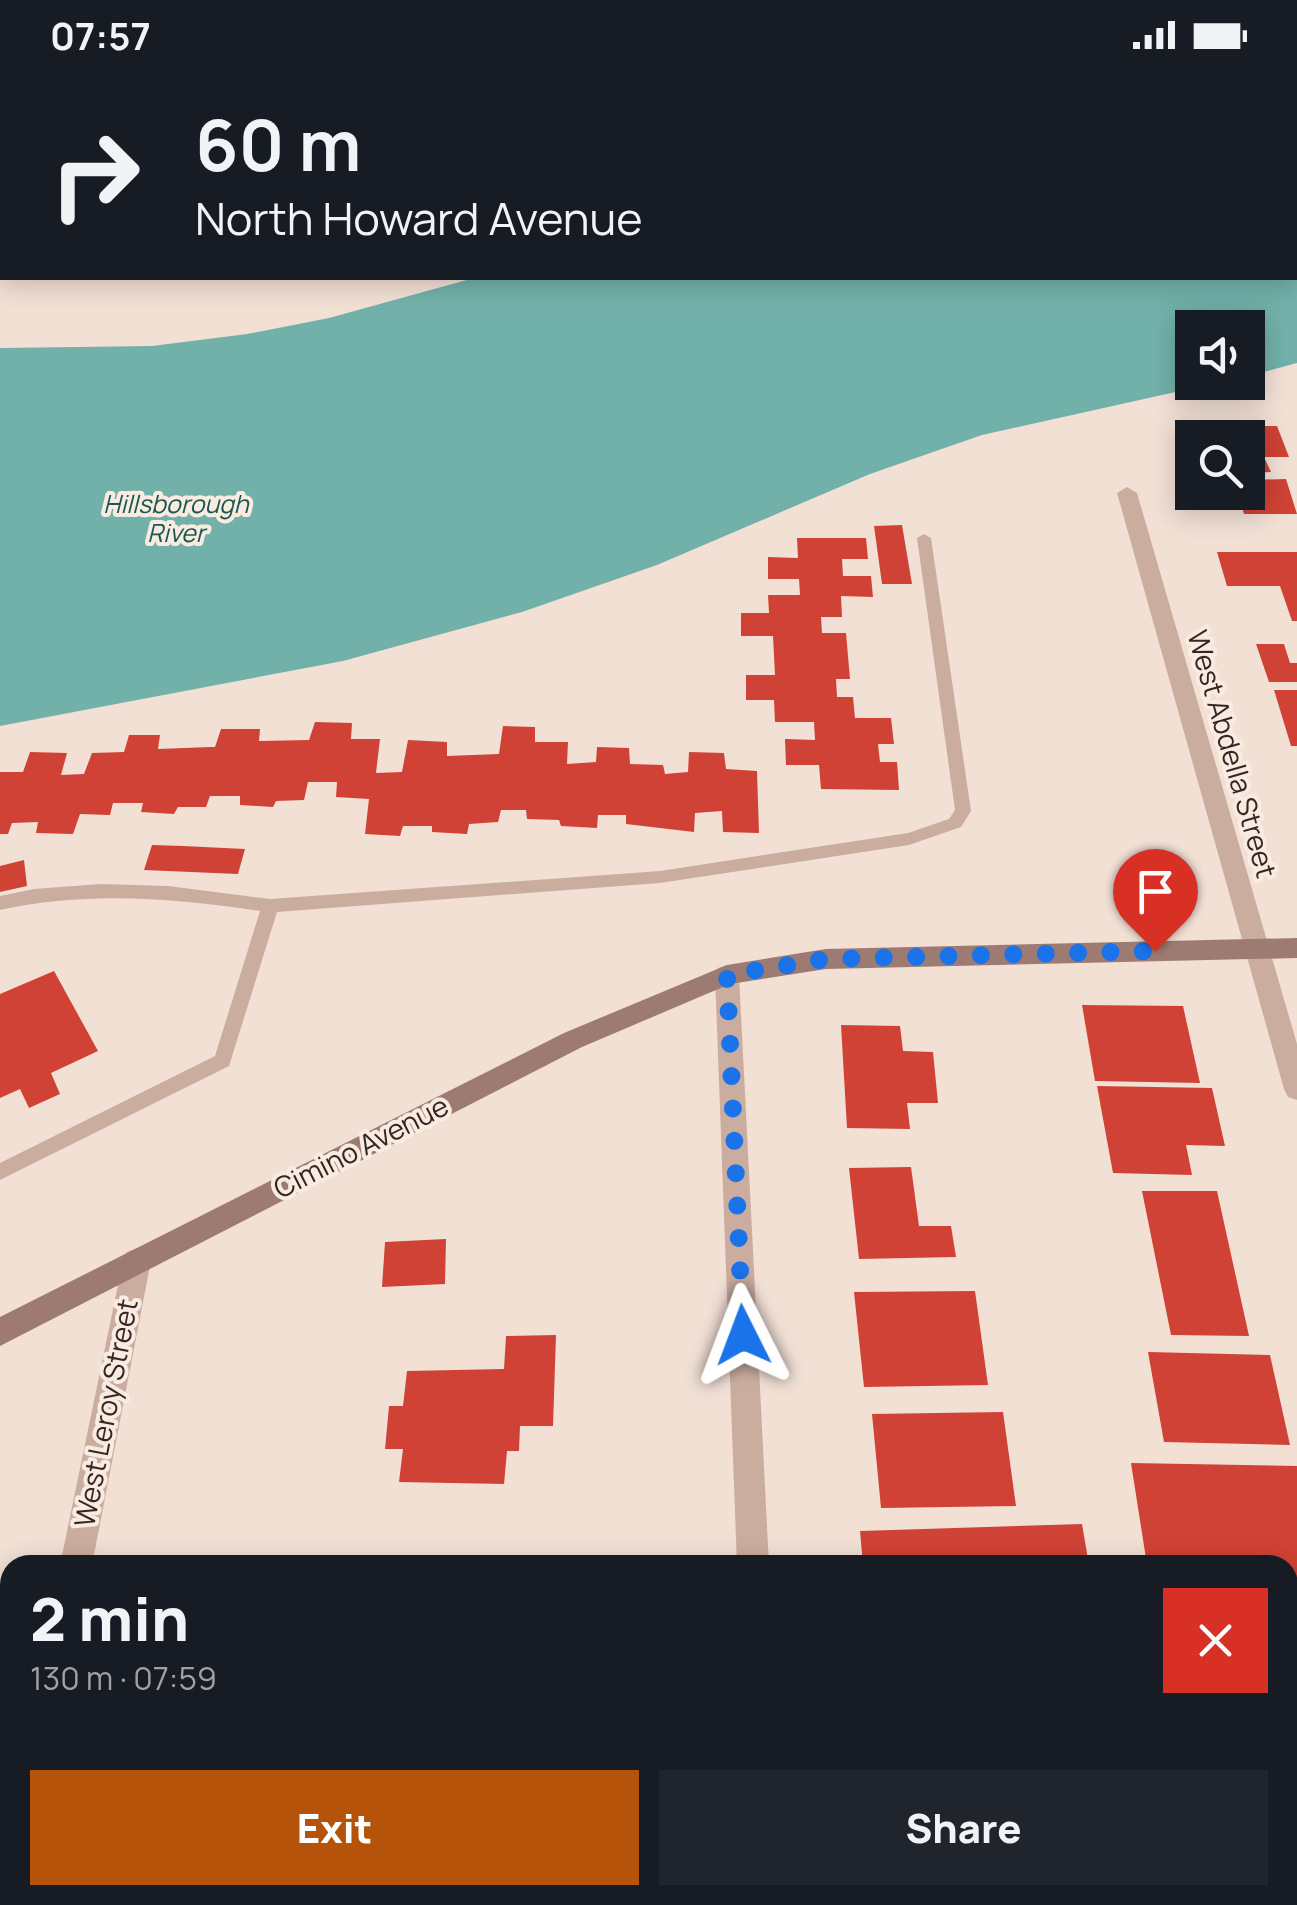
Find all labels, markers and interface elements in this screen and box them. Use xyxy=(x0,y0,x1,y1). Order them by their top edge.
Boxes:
text: 07:57 xyxy=(50,9,151,61)
text: 60 m xyxy=(195,96,362,192)
icon: right xyxy=(30,110,160,240)
text: North Howard Avenue xyxy=(195,187,643,249)
map controls xyxy=(1175,310,1265,510)
button: sound xyxy=(1175,310,1265,400)
button: search xyxy=(1175,420,1265,510)
water label: Hillsborough River xyxy=(103,486,250,550)
street label: West Abdella Street xyxy=(1179,625,1287,882)
pin xyxy=(1113,849,1198,952)
icon: arrive xyxy=(1128,864,1183,919)
street label: Cimino Avenue xyxy=(267,1086,454,1206)
position arrow xyxy=(691,1283,795,1387)
street label: West Leroy Street xyxy=(64,1296,146,1530)
text: 2 min xyxy=(30,1577,189,1659)
button: close xyxy=(1163,1588,1268,1693)
text: 130 m · 07:59 xyxy=(30,1656,217,1700)
button: Exit xyxy=(30,1770,639,1885)
button: Share xyxy=(659,1770,1268,1885)

